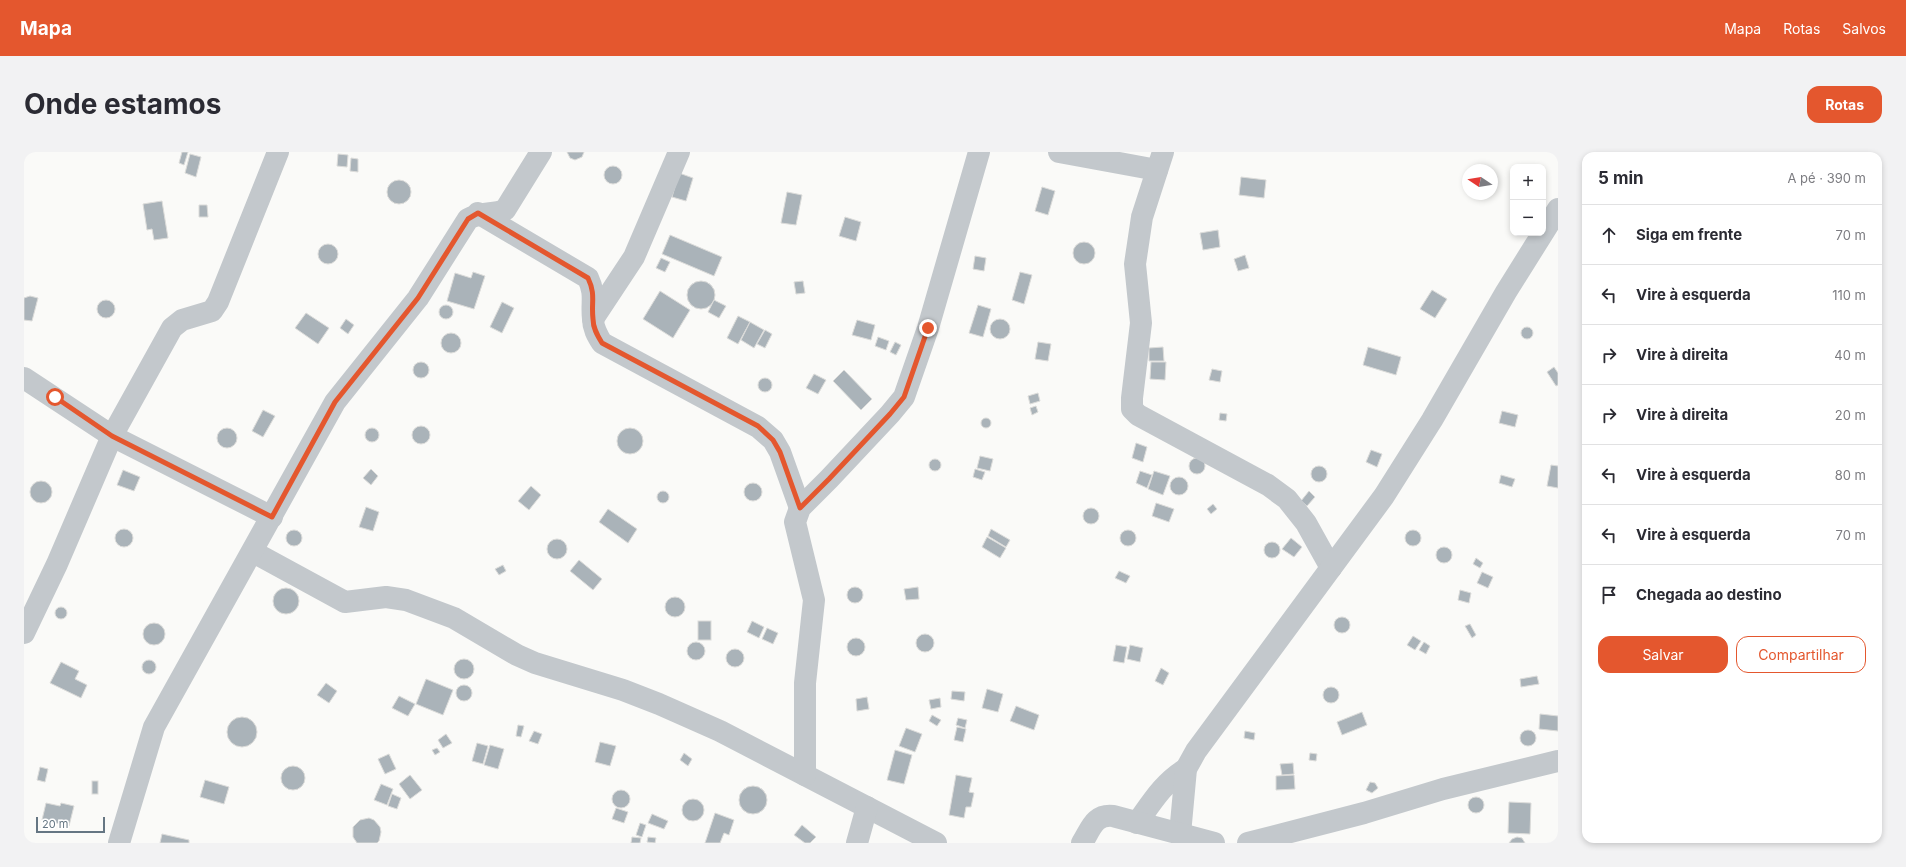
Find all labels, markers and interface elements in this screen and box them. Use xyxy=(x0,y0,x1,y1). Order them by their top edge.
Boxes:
text: Mapa xyxy=(20,17,72,40)
text: Mapa xyxy=(1724,20,1761,37)
text: Rotas xyxy=(1783,20,1820,37)
text: Salvos xyxy=(1842,20,1886,37)
button: Rotas xyxy=(1807,86,1882,123)
text: Onde estamos xyxy=(24,87,221,121)
north arrow xyxy=(1462,164,1498,200)
map controls xyxy=(1510,164,1546,236)
button: + xyxy=(1510,164,1546,200)
text: 5 min xyxy=(1598,168,1644,188)
text: A pé · 390 m xyxy=(1787,170,1866,186)
button: − xyxy=(1510,200,1546,236)
icon: ahead xyxy=(1598,224,1620,246)
text: Siga em frente xyxy=(1636,225,1742,244)
text: 70 m xyxy=(1836,227,1866,243)
icon: left xyxy=(1598,284,1620,306)
text: Vire à esquerda xyxy=(1636,285,1751,304)
text: 110 m xyxy=(1832,287,1866,303)
route end xyxy=(919,319,937,337)
icon: right xyxy=(1598,344,1620,366)
text: Vire à direita xyxy=(1636,345,1728,364)
text: 40 m xyxy=(1834,347,1866,363)
route start xyxy=(46,388,64,406)
icon: right xyxy=(1598,404,1620,426)
text: Vire à direita xyxy=(1636,405,1728,424)
text: 20 m xyxy=(1835,407,1866,423)
icon: left xyxy=(1598,464,1620,486)
text: Vire à esquerda xyxy=(1636,465,1751,484)
text: 80 m xyxy=(1835,467,1866,483)
icon: left xyxy=(1598,524,1620,546)
text: Vire à esquerda xyxy=(1636,525,1751,544)
text: 70 m xyxy=(1836,527,1866,543)
icon: arrive xyxy=(1598,584,1620,606)
text: Chegada ao destino xyxy=(1636,585,1782,604)
button: Salvar xyxy=(1598,636,1728,673)
button: Compartilhar xyxy=(1736,636,1866,673)
scale bar xyxy=(36,815,105,834)
text: 20 m xyxy=(42,817,68,831)

